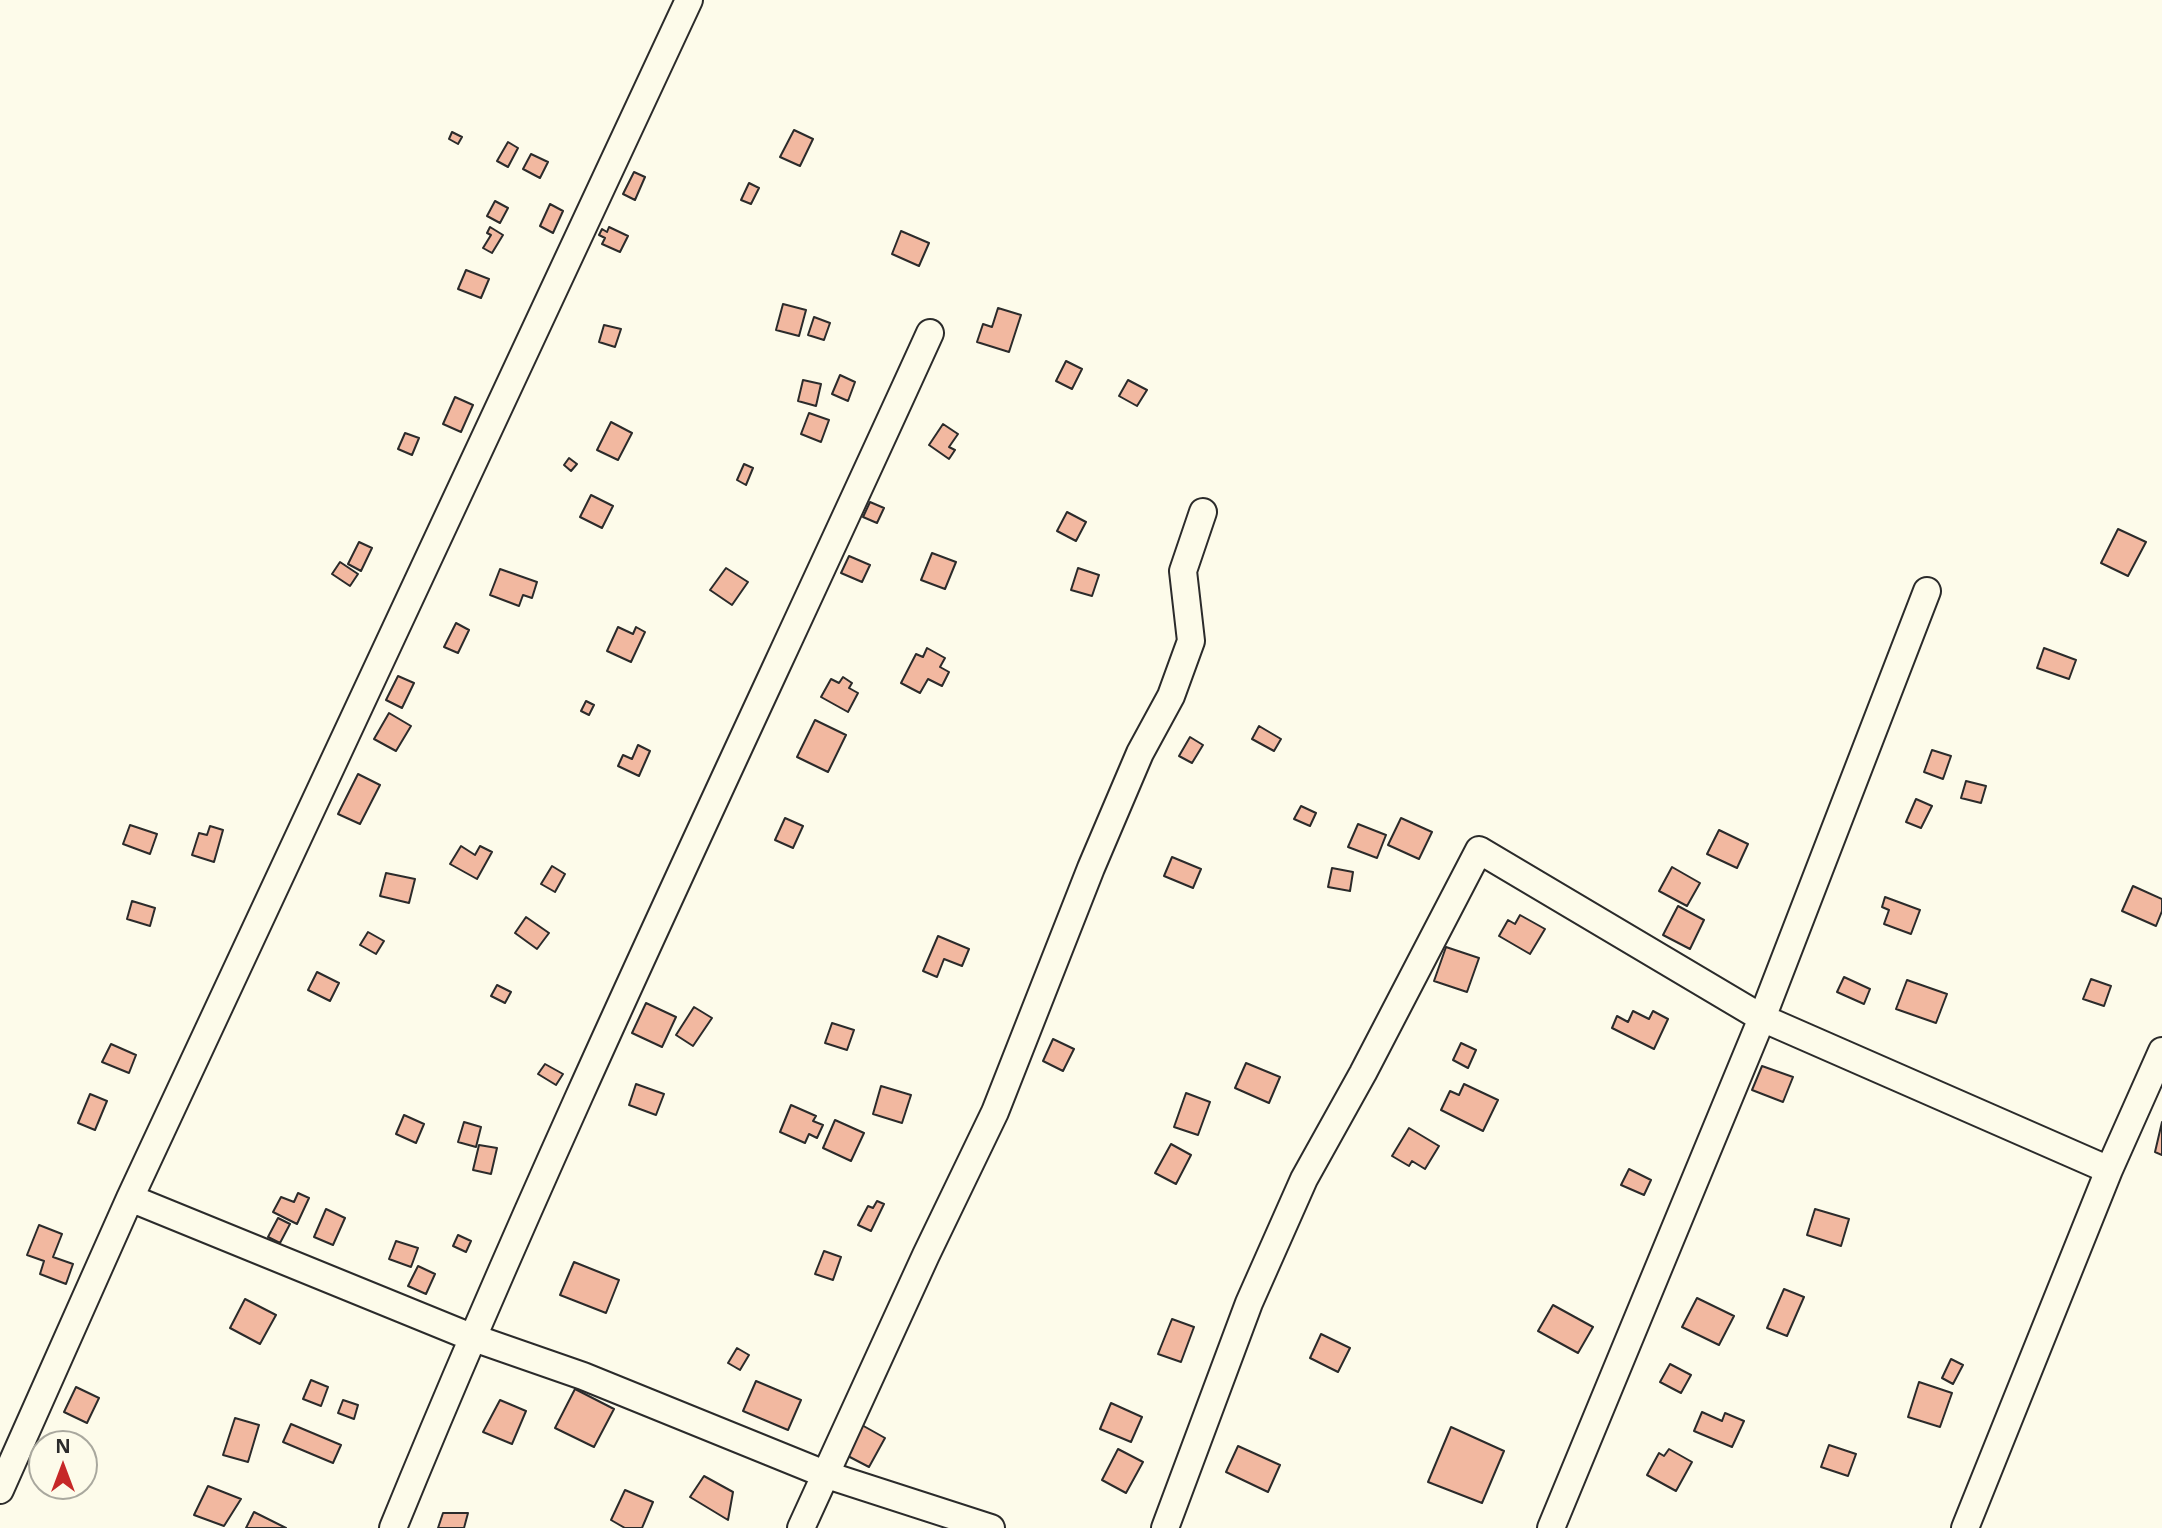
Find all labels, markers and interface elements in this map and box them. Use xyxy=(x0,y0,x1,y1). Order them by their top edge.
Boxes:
north arrow xyxy=(28,1430,98,1500)
text: N xyxy=(55,1433,71,1459)

